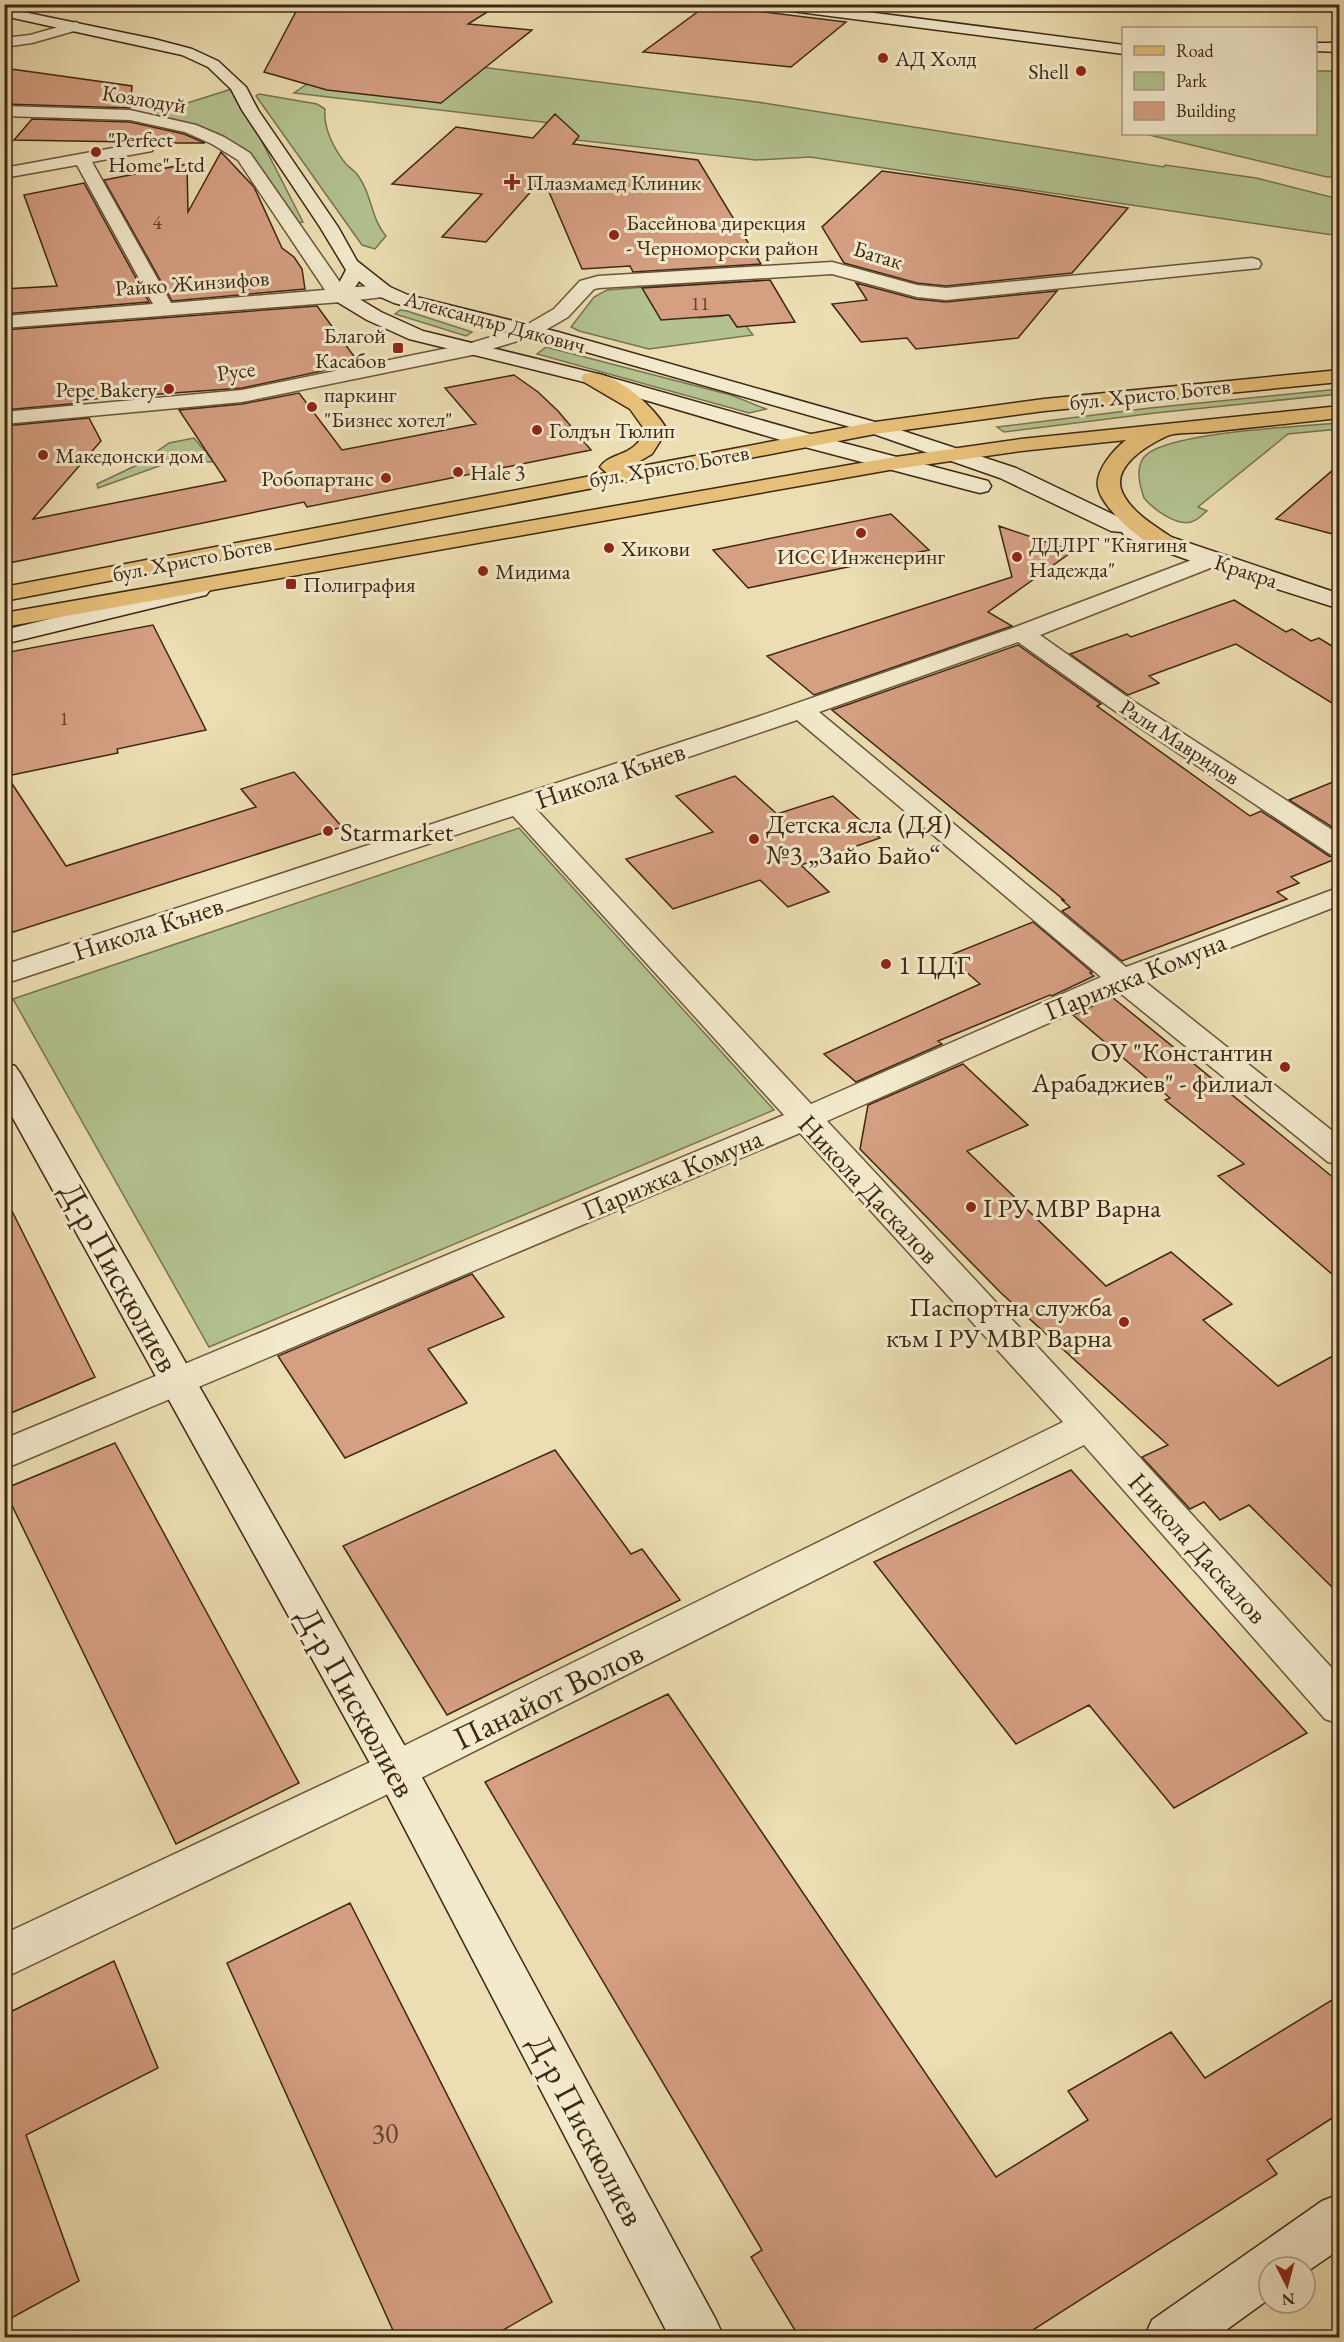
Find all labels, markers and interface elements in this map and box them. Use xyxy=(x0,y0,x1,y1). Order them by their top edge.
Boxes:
legend xyxy=(1122,27,1317,135)
text: Road xyxy=(1176,39,1215,62)
place label: АД Холд xyxy=(894,44,977,73)
marker: АД Холд xyxy=(876,51,890,65)
place label: Shell xyxy=(1028,57,1069,86)
marker: Shell xyxy=(1074,64,1088,78)
text: Park xyxy=(1176,69,1207,92)
street label: Козлодуй xyxy=(100,78,189,120)
text: Building xyxy=(1176,99,1236,122)
place label: "Perfect Home" Ltd xyxy=(108,125,206,179)
marker: "Perfect Home" Ltd xyxy=(89,145,103,159)
place label: Плазмамед Клиник xyxy=(526,168,702,197)
marker: Плазмамед Клиник xyxy=(503,173,521,191)
place label: Басейнова дирекция - Черноморски район xyxy=(626,208,818,262)
house number: 4 xyxy=(152,209,162,235)
marker: Басейнова дирекция - Черноморски район xyxy=(607,228,621,242)
street label: Батак xyxy=(850,234,907,276)
street label: Райко Жинзифов xyxy=(114,263,270,303)
street label: Александър Дякович xyxy=(400,284,589,360)
house number: 11 xyxy=(690,290,710,316)
place label: Благой Касабов xyxy=(315,321,386,375)
marker: Благой Касабов xyxy=(391,341,405,355)
street label: Русе xyxy=(215,354,257,388)
street label: бул. Христо Ботев xyxy=(1068,371,1232,417)
place label: Pepe Bakery xyxy=(55,375,157,404)
place label: паркинг "Бизнес хотел" xyxy=(324,380,453,434)
marker: Pepe Bakery xyxy=(162,382,176,396)
marker: паркинг "Бизнес хотел" xyxy=(305,400,319,414)
place label: Голдън Тюлип xyxy=(549,416,675,445)
marker: Голдън Тюлип xyxy=(530,423,544,437)
street label: бул. Христо Ботев xyxy=(587,438,751,494)
place label: Македонски дом xyxy=(55,441,204,470)
marker: Македонски дом xyxy=(36,448,50,462)
place label: Hale 3 xyxy=(470,458,525,487)
place label: Робопартанс xyxy=(261,464,374,493)
marker: Hale 3 xyxy=(451,465,465,479)
marker: Робопартанс xyxy=(379,471,393,485)
marker: ИСС Инженеринг xyxy=(854,526,868,540)
street label: бул. Христо Ботев xyxy=(110,529,274,589)
place label: ДДЛРГ "Княгиня Надежда" xyxy=(1029,530,1188,584)
place label: Хикови xyxy=(620,534,690,563)
marker: Хикови xyxy=(602,541,616,555)
place label: ИСС Инженеринг xyxy=(777,542,945,571)
street label: Кракра xyxy=(1211,547,1281,595)
marker: ДДЛРГ "Княгиня Надежда" xyxy=(1010,550,1024,564)
place label: Мидима xyxy=(495,557,571,586)
marker: Мидима xyxy=(476,564,490,578)
place label: Полиграфия xyxy=(303,570,416,599)
marker: Полиграфия xyxy=(284,577,298,591)
street label: Рали Мавридов xyxy=(1115,692,1245,792)
house number: 1 xyxy=(59,705,69,731)
street label: Никола Кънев xyxy=(531,733,689,817)
place label: Детска ясла (ДЯ) №3 „Зайо Байо“ xyxy=(766,806,952,872)
place label: Starmarket xyxy=(340,814,454,849)
marker: Starmarket xyxy=(321,824,335,838)
marker: Детска ясла (ДЯ) №3 „Зайо Байо“ xyxy=(747,832,761,846)
street label: Никола Кънев xyxy=(69,887,227,969)
street label: Парижка Комуна xyxy=(1039,924,1231,1028)
place label: 1 ЦДГ xyxy=(898,947,970,982)
marker: 1 ЦДГ xyxy=(879,957,893,971)
place label: ОУ "Константин Арабаджиев" - филиал xyxy=(1031,1034,1273,1100)
marker: ОУ "Константин Арабаджиев" - филиал xyxy=(1278,1060,1292,1074)
street label: Никола Даскалов xyxy=(791,1107,947,1271)
street label: Парижка Комуна xyxy=(576,1120,768,1228)
street label: Д-р Пискюлиев xyxy=(50,1174,190,1380)
place label: I РУ МВР Варна xyxy=(983,1190,1161,1225)
marker: I РУ МВР Варна xyxy=(964,1200,978,1214)
place label: Паспортна служба към I РУ МВР Варна xyxy=(886,1289,1112,1355)
marker: Паспортна служба към I РУ МВР Варна xyxy=(1117,1315,1131,1329)
street label: Никола Даскалов xyxy=(1121,1465,1275,1631)
street label: Д-р Пискюлиев xyxy=(287,1599,427,1805)
street label: Панайот Волов xyxy=(446,1631,650,1759)
street label: Д-р Пискюлиев xyxy=(519,2027,655,2233)
house number: 30 xyxy=(372,2115,398,2151)
north arrow xyxy=(1257,2255,1317,2315)
text: N xyxy=(1281,2288,1296,2311)

